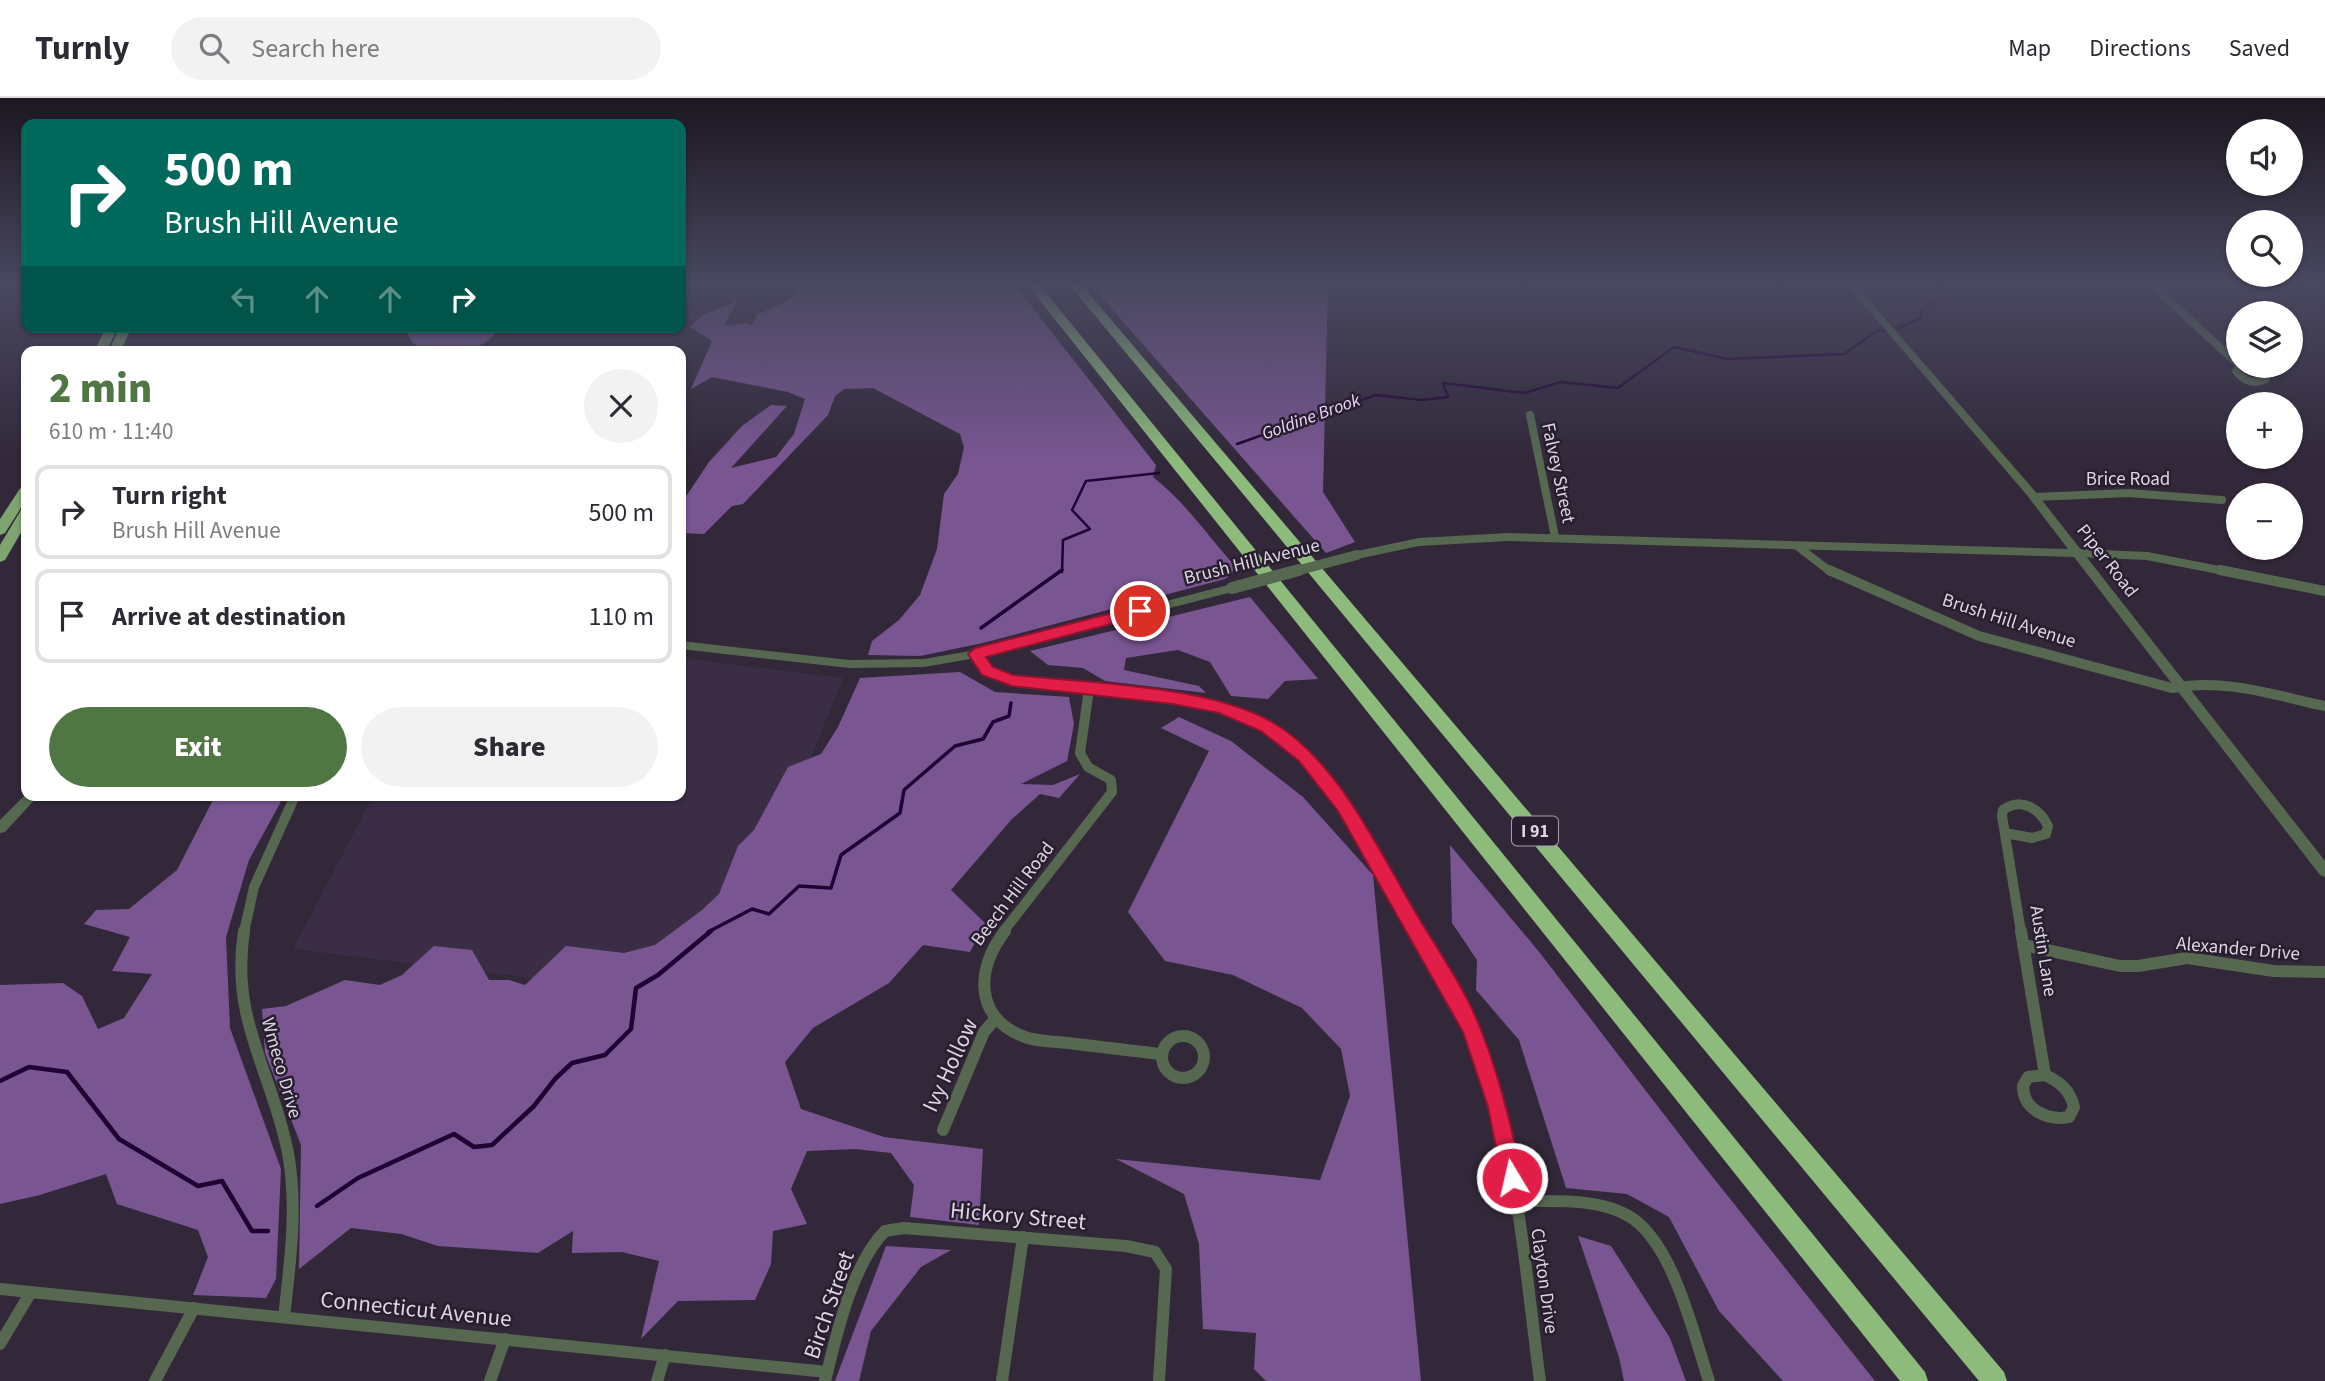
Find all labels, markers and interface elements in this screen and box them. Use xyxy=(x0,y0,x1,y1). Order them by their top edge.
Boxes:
search box xyxy=(171,17,661,80)
text: Turnly xyxy=(35,25,129,72)
icon: search xyxy=(195,29,233,67)
text: Search here xyxy=(251,30,380,67)
text: Map xyxy=(2008,31,2051,66)
text: Directions xyxy=(2089,31,2191,66)
text: Saved xyxy=(2229,31,2290,66)
map controls xyxy=(2226,119,2303,560)
button: sound xyxy=(2226,119,2303,196)
text: 500 m xyxy=(164,135,293,205)
icon: right xyxy=(49,147,140,238)
text: Brush Hill Avenue xyxy=(164,200,399,246)
button: search xyxy=(2226,210,2303,287)
icon: left xyxy=(225,280,263,318)
icon: ahead xyxy=(298,280,336,318)
icon: ahead xyxy=(371,280,409,318)
icon: right xyxy=(444,280,482,318)
button: layers xyxy=(2226,301,2303,378)
text: 2 min xyxy=(49,359,152,419)
button: close xyxy=(584,369,658,443)
water label: Goldine Brook xyxy=(1258,387,1364,446)
button: + xyxy=(2226,392,2303,469)
text: 610 m · 11:40 xyxy=(49,415,173,448)
street label: Falvey Street xyxy=(1534,420,1582,526)
street label: Brice Road xyxy=(2086,466,2170,493)
text: Turn right xyxy=(112,477,227,514)
button: − xyxy=(2226,483,2303,560)
icon: right xyxy=(53,493,91,531)
text: 500 m xyxy=(588,494,654,531)
text: Brush Hill Avenue xyxy=(112,514,281,547)
street label: Piper Road xyxy=(2070,519,2144,603)
street label: Brush Hill Avenue xyxy=(1181,532,1323,592)
pin xyxy=(1110,581,1170,641)
street label: Brush Hill Avenue xyxy=(1939,587,2079,655)
icon: arrive xyxy=(1121,592,1159,630)
icon: arrive xyxy=(53,597,91,635)
text: Arrive at destination xyxy=(112,598,346,635)
text: 110 m xyxy=(588,598,654,635)
button: Exit xyxy=(49,707,347,787)
button: Share xyxy=(361,707,658,787)
road number: I 91 xyxy=(1512,816,1558,846)
street label: Beech Hill Road xyxy=(965,836,1061,952)
street label: Austin Lane xyxy=(2022,903,2064,999)
street label: Alexander Drive xyxy=(2175,930,2301,968)
street label: Ivy Hollow xyxy=(914,1013,986,1117)
street label: Wmeco Drive xyxy=(254,1014,308,1122)
position arrow xyxy=(1475,1141,1549,1215)
street label: Hickory Street xyxy=(949,1194,1087,1238)
street label: Clayton Drive xyxy=(1523,1227,1565,1335)
street label: Birch Street xyxy=(795,1246,863,1363)
street label: Connecticut Avenue xyxy=(319,1283,513,1335)

